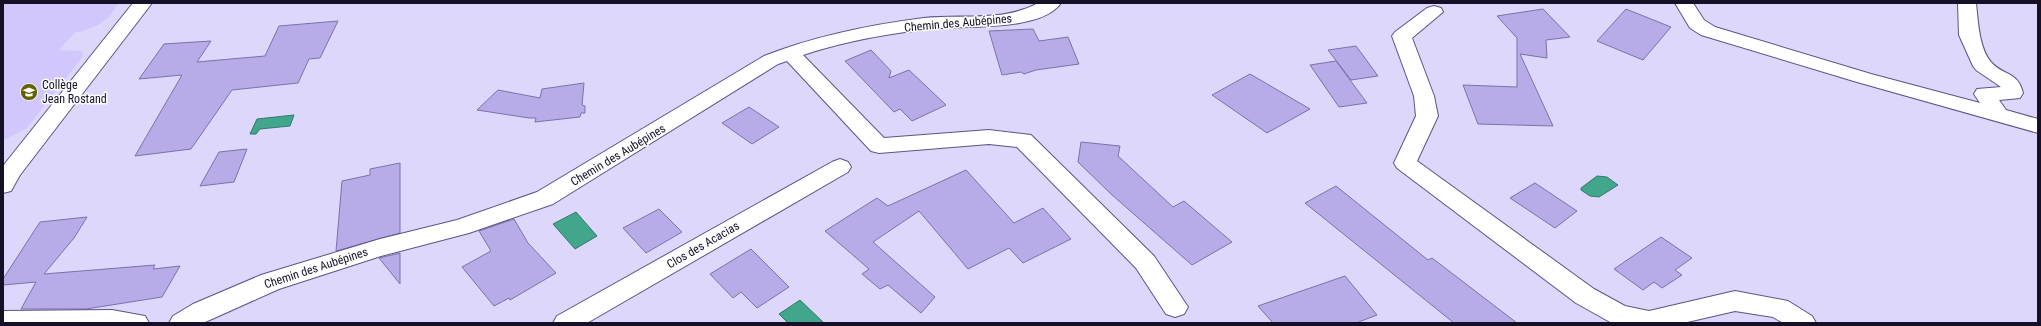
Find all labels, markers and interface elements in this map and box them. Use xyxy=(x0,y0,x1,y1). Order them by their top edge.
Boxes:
street label: Chemin des Aubépines xyxy=(904,11,1012,35)
place label: Collège Jean Rostand xyxy=(42,78,107,106)
school or university icon: Collège Jean Rostand xyxy=(19,82,39,102)
street label: Chemin des Aubépines xyxy=(568,121,668,189)
street label: Clos des Acacias xyxy=(664,219,742,271)
street label: Chemin des Aubépines xyxy=(262,245,370,291)

